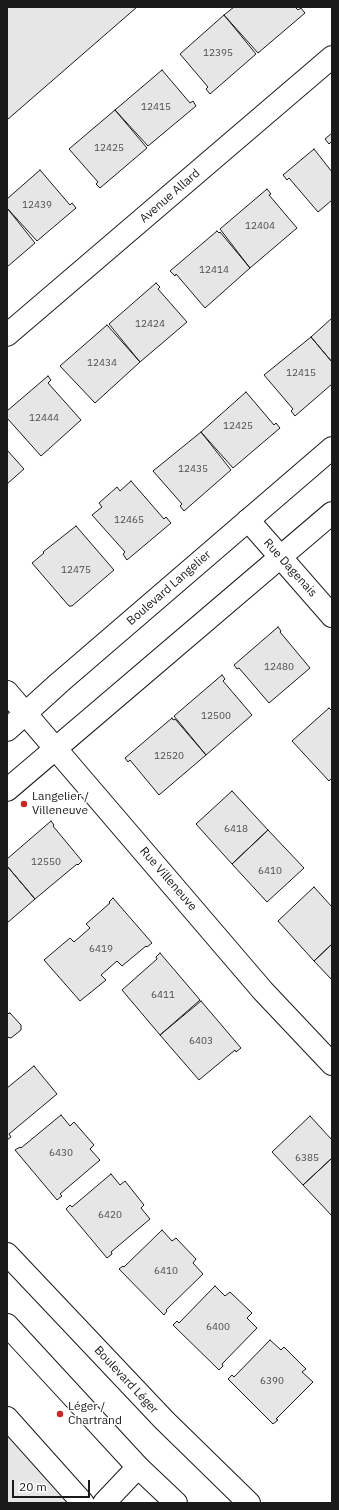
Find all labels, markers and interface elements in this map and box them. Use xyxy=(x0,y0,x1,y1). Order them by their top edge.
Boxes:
house number: 12395 xyxy=(203,47,233,59)
house number: 12415 xyxy=(141,101,171,113)
house number: 12425 xyxy=(94,142,124,154)
street label: Avenue Allard xyxy=(137,166,203,226)
house number: 12439 xyxy=(22,199,52,211)
house number: 12404 xyxy=(245,220,275,232)
house number: 12414 xyxy=(199,264,229,276)
house number: 12424 xyxy=(135,318,165,330)
house number: 12434 xyxy=(87,357,117,369)
house number: 12415 xyxy=(286,367,316,379)
house number: 12444 xyxy=(29,412,59,424)
house number: 12425 xyxy=(223,420,253,432)
house number: 12435 xyxy=(178,463,208,475)
house number: 12465 xyxy=(114,514,144,526)
street label: Rue Dagenais xyxy=(260,536,320,600)
street label: Boulevard Langelier xyxy=(124,548,214,628)
house number: 12475 xyxy=(61,564,91,576)
house number: 12480 xyxy=(264,661,294,673)
house number: 12500 xyxy=(201,710,231,722)
house number: 12520 xyxy=(154,750,184,762)
place label: Langelier / Villeneuve xyxy=(32,790,89,818)
marker: Langelier / Villeneuve xyxy=(19,799,29,809)
house number: 6418 xyxy=(224,823,248,835)
street label: Rue Villeneuve xyxy=(136,844,200,914)
house number: 12550 xyxy=(31,856,61,868)
house number: 6410 xyxy=(258,865,282,877)
house number: 6419 xyxy=(89,943,113,955)
house number: 6411 xyxy=(151,989,175,1001)
house number: 6403 xyxy=(189,1035,213,1047)
house number: 6430 xyxy=(49,1147,73,1159)
house number: 6385 xyxy=(295,1152,319,1164)
house number: 6420 xyxy=(98,1209,122,1221)
house number: 6410 xyxy=(154,1265,178,1277)
house number: 6400 xyxy=(206,1321,230,1333)
street label: Boulevard Léger xyxy=(91,1343,161,1417)
house number: 6390 xyxy=(260,1375,284,1387)
place label: Léger / Chartrand xyxy=(68,1400,122,1428)
marker: Léger / Chartrand xyxy=(55,1409,65,1419)
scale bar xyxy=(14,1472,92,1498)
text: 20 m xyxy=(19,1479,47,1494)

